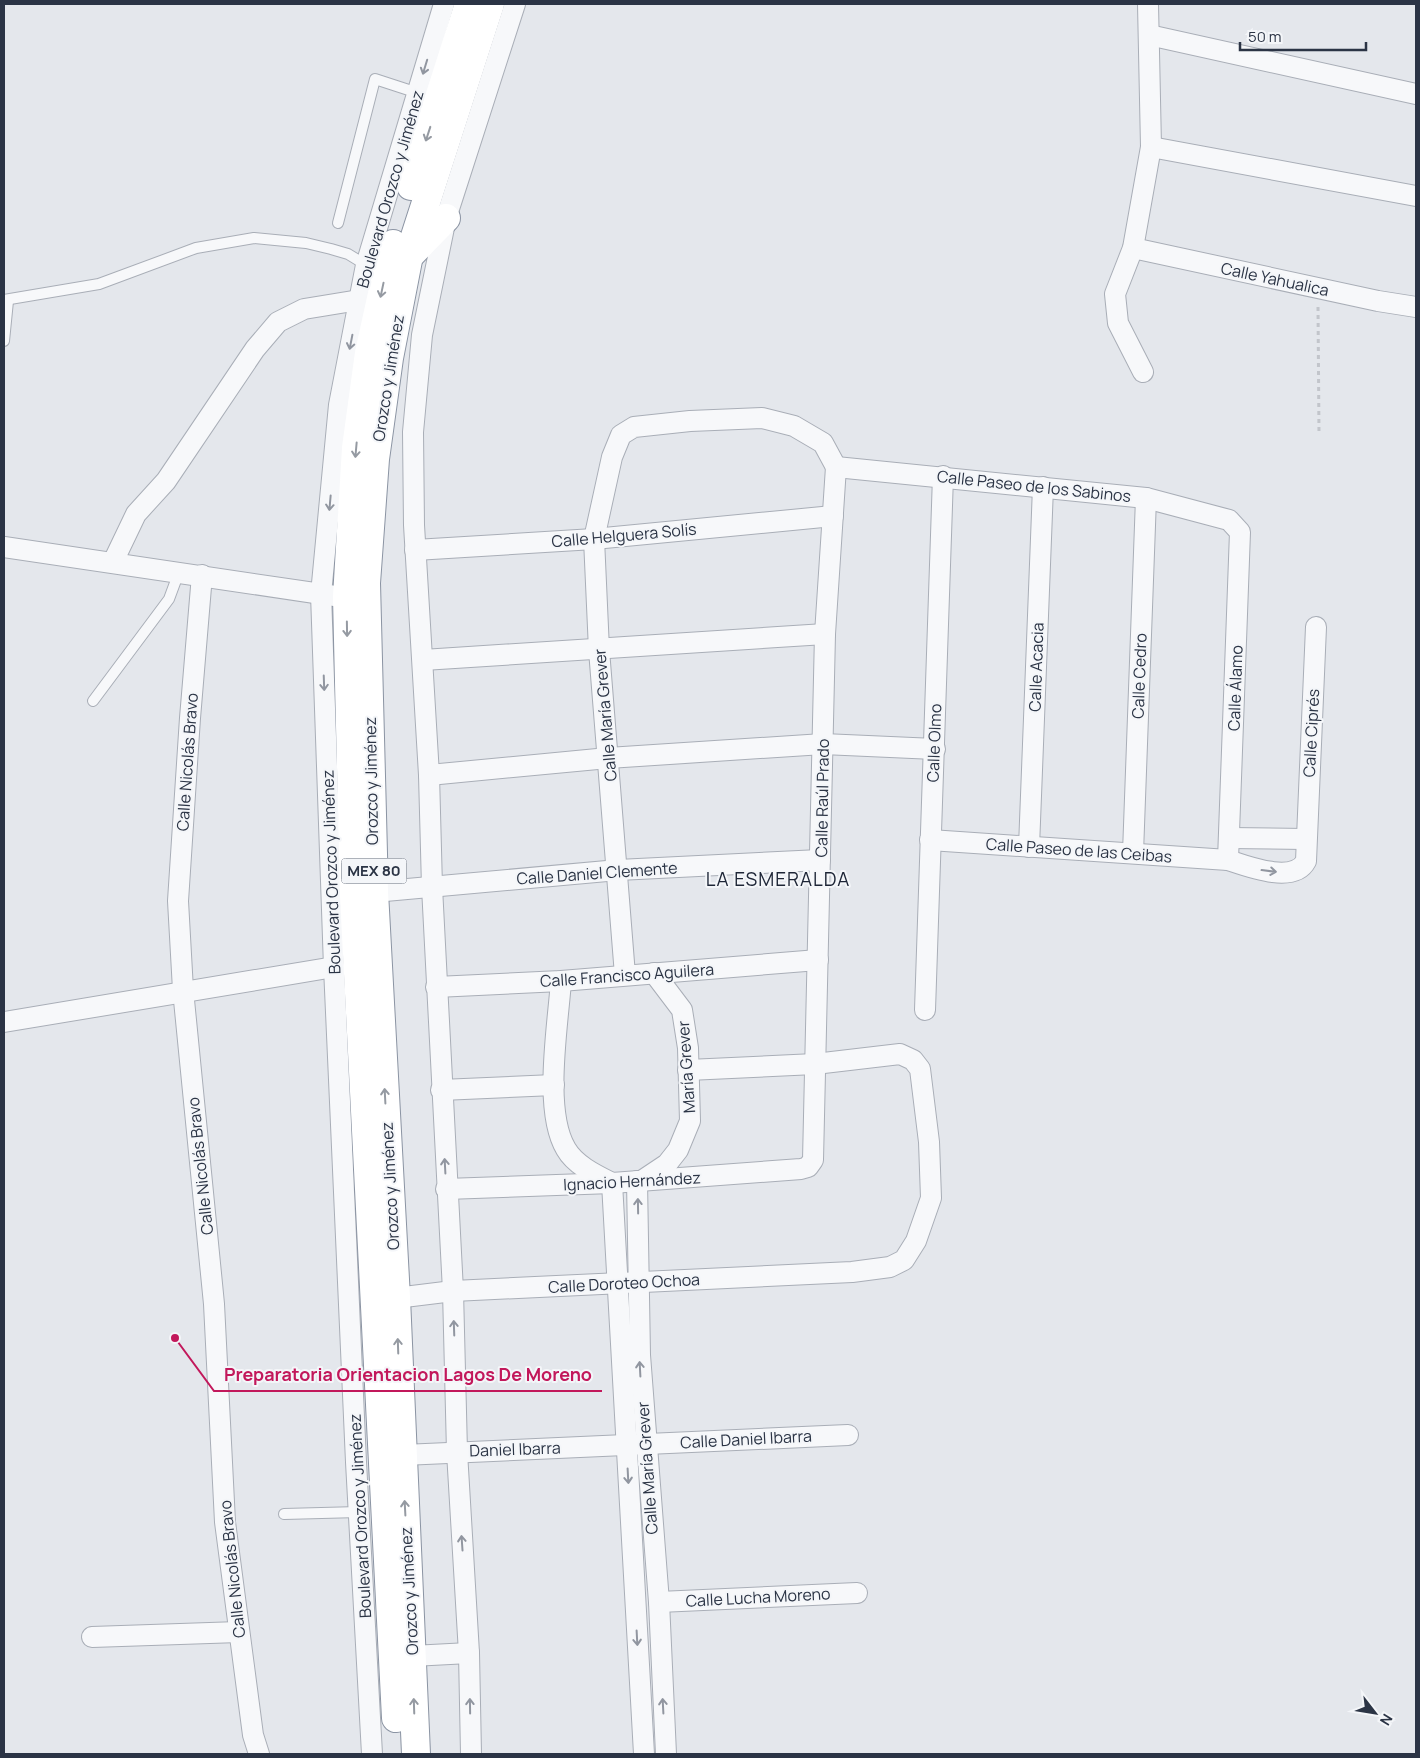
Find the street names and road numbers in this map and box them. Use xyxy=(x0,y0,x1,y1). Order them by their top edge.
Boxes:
street label: Boulevard Orozco y Jiménez xyxy=(351,88,429,290)
street label: Calle Yahualica xyxy=(1219,257,1331,301)
street label: Orozco y Jiménez xyxy=(367,313,409,443)
street label: Calle Paseo de los Sabinos xyxy=(936,465,1132,507)
street label: Calle Helguera Solís xyxy=(551,518,697,552)
street label: Calle Acacia xyxy=(1023,622,1049,712)
street label: Calle Cedro xyxy=(1127,633,1151,719)
street label: Calle Álamo xyxy=(1223,645,1247,731)
street label: Calle María Grever xyxy=(588,647,622,782)
street label: Calle Ciprés xyxy=(1298,688,1324,778)
street label: Calle Nicolás Bravo xyxy=(171,692,203,832)
street label: Calle Olmo xyxy=(922,703,946,783)
street label: Orozco y Jiménez xyxy=(359,717,383,845)
street label: Calle Raúl Prado xyxy=(810,738,834,858)
street label: Boulevard Orozco y Jiménez xyxy=(316,769,346,975)
street label: Calle Paseo de las Ceibas xyxy=(985,833,1173,867)
street label: Calle Daniel Clemente xyxy=(516,856,678,890)
road number: MEX 80 xyxy=(342,858,406,884)
street label: Calle Francisco Aguilera xyxy=(539,958,715,992)
street label: María Grever xyxy=(672,1020,700,1114)
street label: Calle Nicolás Bravo xyxy=(182,1096,218,1236)
street label: Orozco y Jiménez xyxy=(376,1121,404,1251)
street label: Ignacio Hernández xyxy=(563,1166,701,1196)
street label: Calle Doroteo Ochoa xyxy=(548,1268,700,1298)
street label: Calle María Grever xyxy=(631,1401,663,1535)
street label: Boulevard Orozco y Jiménez xyxy=(344,1413,376,1619)
street label: Calle Daniel Ibarra xyxy=(680,1425,812,1453)
street label: Daniel Ibarra xyxy=(469,1436,561,1462)
street label: Calle Nicolás Bravo xyxy=(214,1499,250,1639)
street label: Orozco y Jiménez xyxy=(395,1526,423,1656)
street label: Calle Lucha Moreno xyxy=(685,1582,831,1612)

